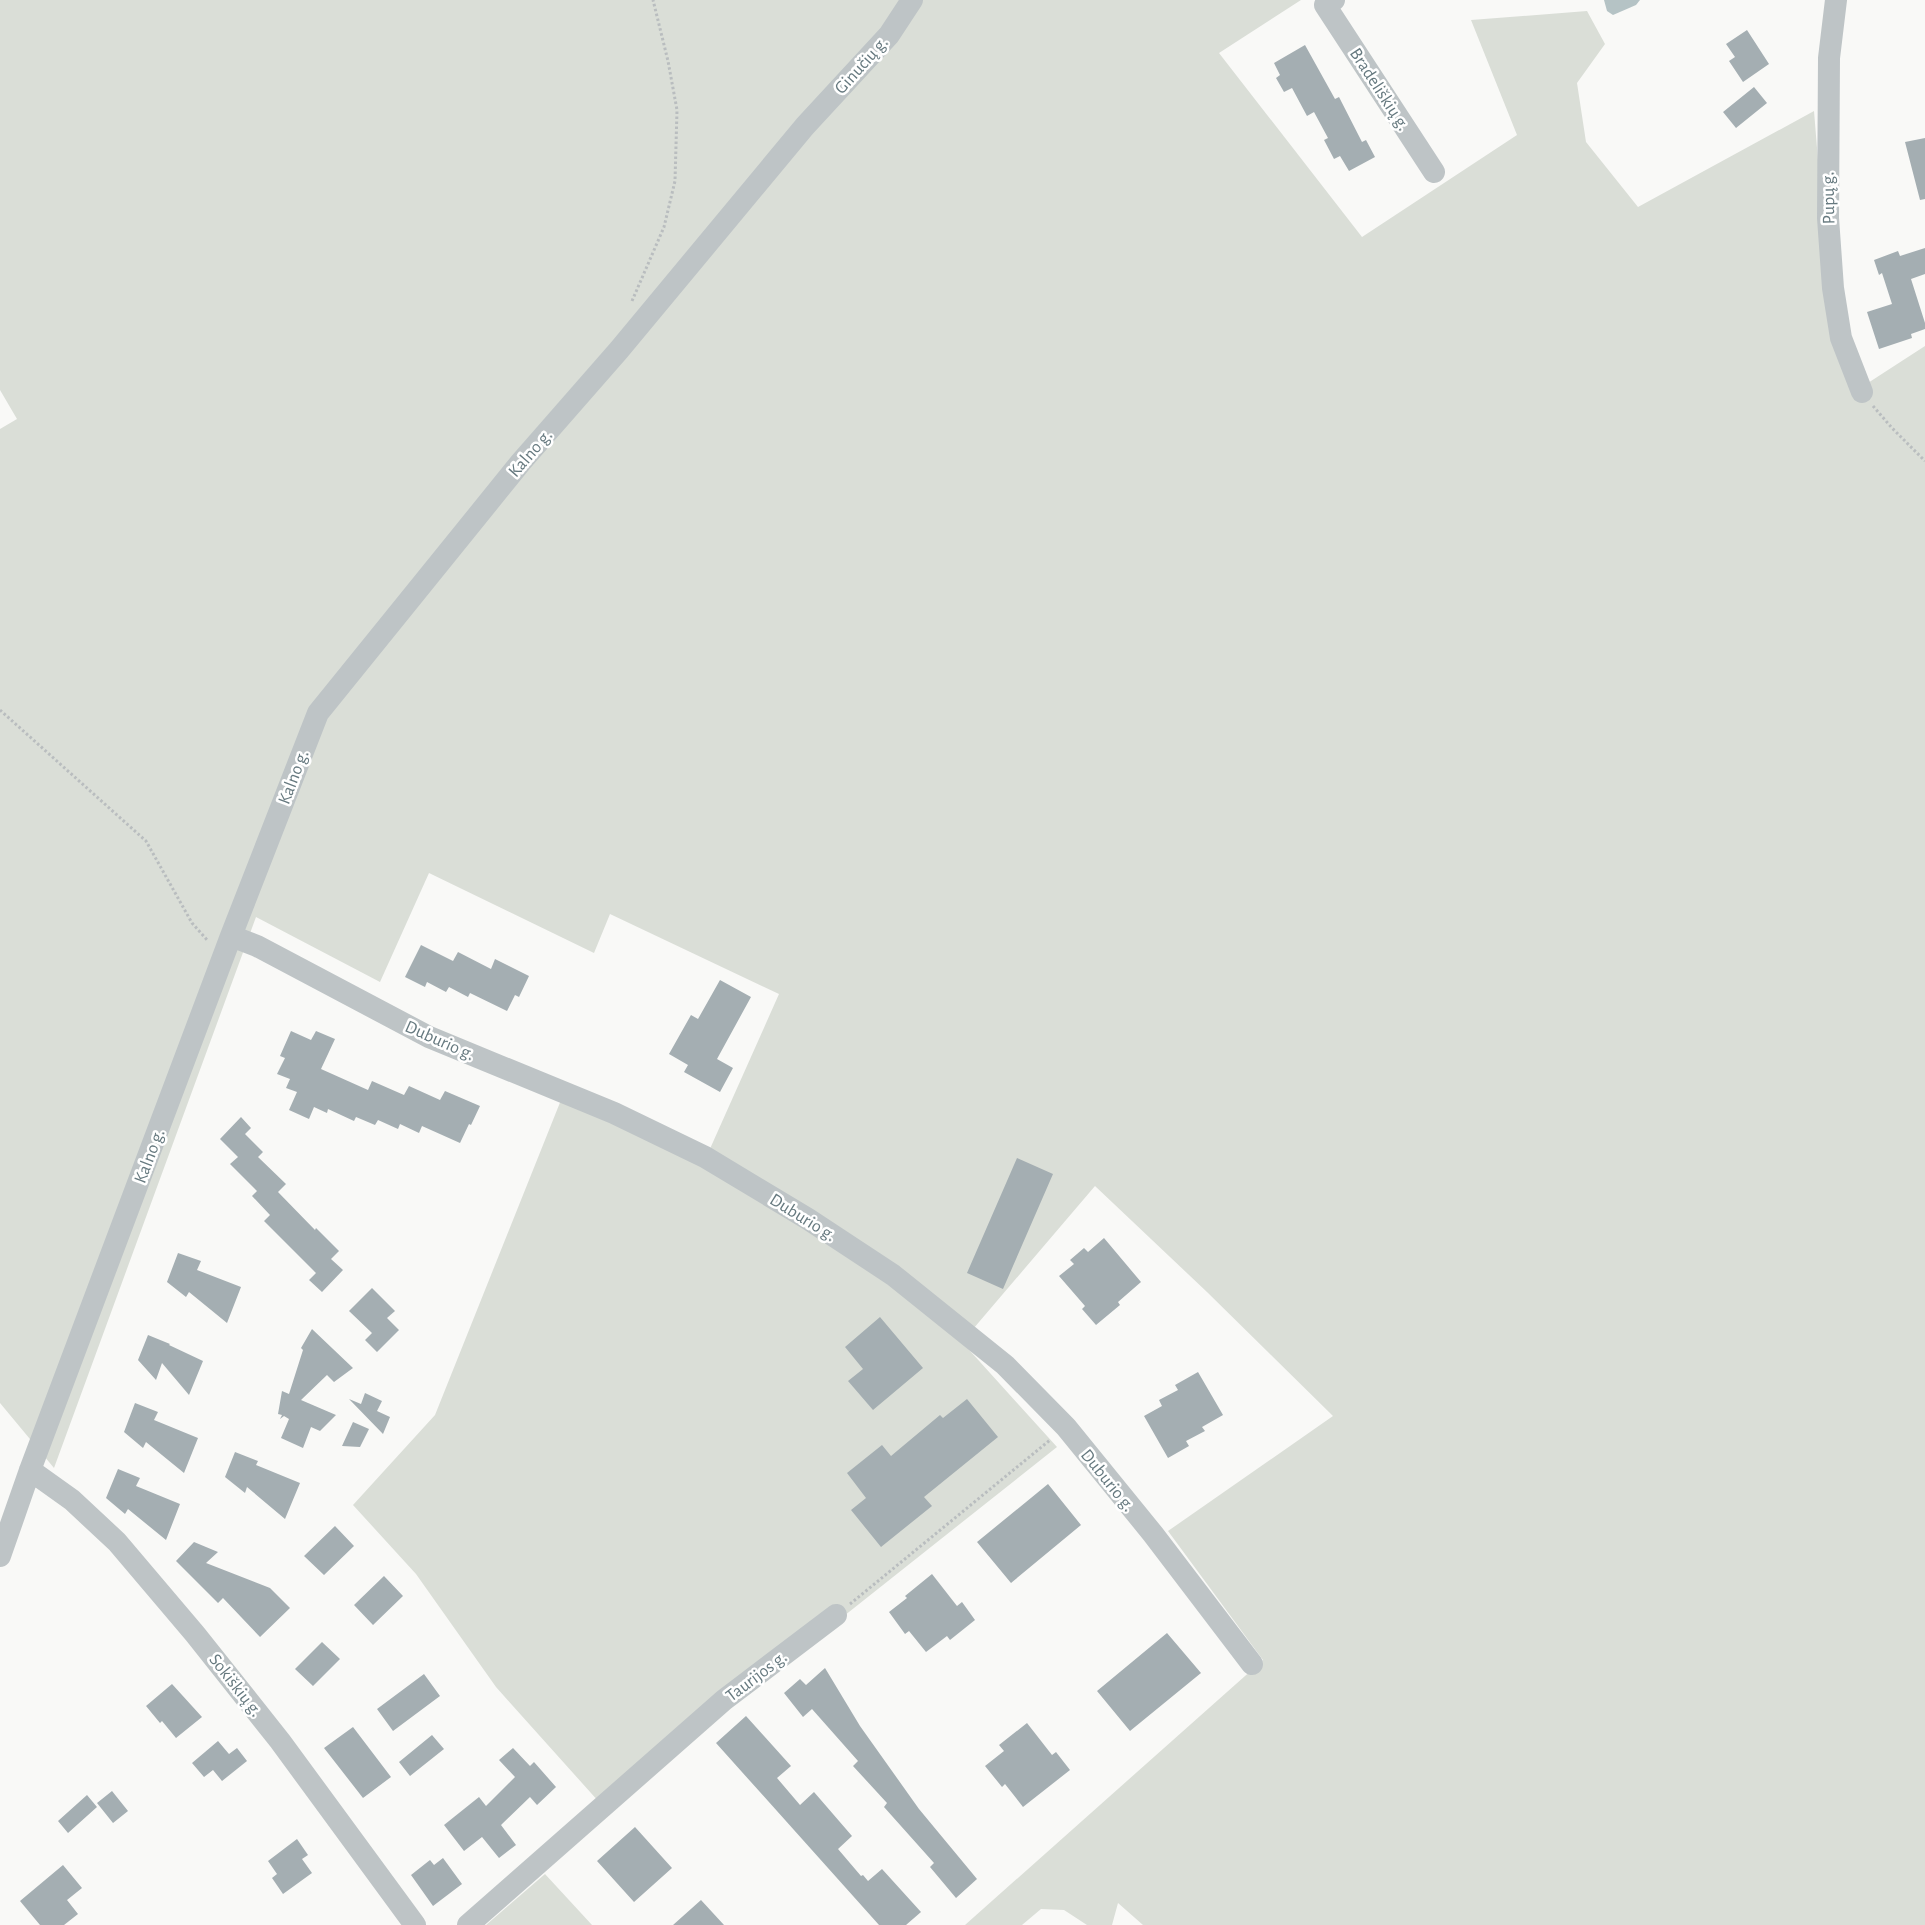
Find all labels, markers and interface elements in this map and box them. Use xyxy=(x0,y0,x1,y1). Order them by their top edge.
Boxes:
street label: Ginučių g. xyxy=(832,34,892,98)
street label: Bradeliškių g. xyxy=(1346,45,1412,134)
street label: Pupų g. xyxy=(1820,172,1838,224)
street label: Kalno g. xyxy=(505,426,556,481)
street label: Kalno g. xyxy=(275,748,312,807)
street label: Duburio g. xyxy=(402,1018,477,1064)
street label: Kalno g. xyxy=(131,1127,168,1186)
street label: Duburio g. xyxy=(766,1191,839,1245)
street label: Duburio g. xyxy=(1077,1446,1137,1515)
street label: Taurijos g. xyxy=(723,1648,790,1705)
street label: Sokiškių g. xyxy=(205,1651,265,1720)

